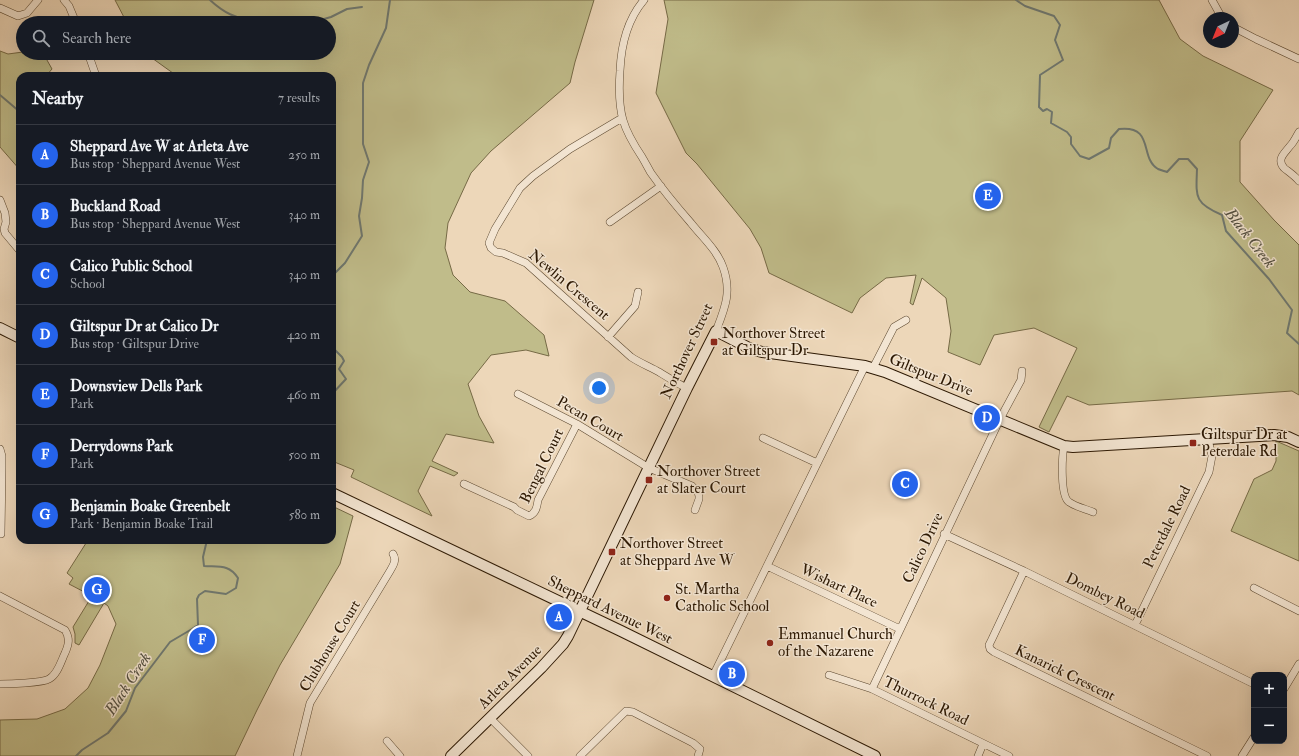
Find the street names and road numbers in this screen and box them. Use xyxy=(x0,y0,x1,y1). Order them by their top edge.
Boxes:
street label: Newlin Crescent xyxy=(525,246,613,324)
street label: Northover Street xyxy=(657,300,717,402)
street label: Giltspur Drive xyxy=(886,350,976,401)
street label: Pecan Court xyxy=(553,392,627,446)
street label: Bengal Court xyxy=(516,425,568,506)
street label: Peterdale Road xyxy=(1139,482,1195,571)
street label: Calico Drive xyxy=(898,510,948,586)
street label: Wishart Place xyxy=(796,559,881,612)
street label: Dombey Road xyxy=(1062,569,1148,624)
street label: Sheppard Avenue West xyxy=(545,572,675,648)
street label: Clubhouse Court xyxy=(295,597,365,695)
street label: Arleta Avenue xyxy=(473,641,546,714)
street label: Kanarick Crescent xyxy=(1012,641,1118,706)
street label: Thurrock Road xyxy=(880,672,972,730)

